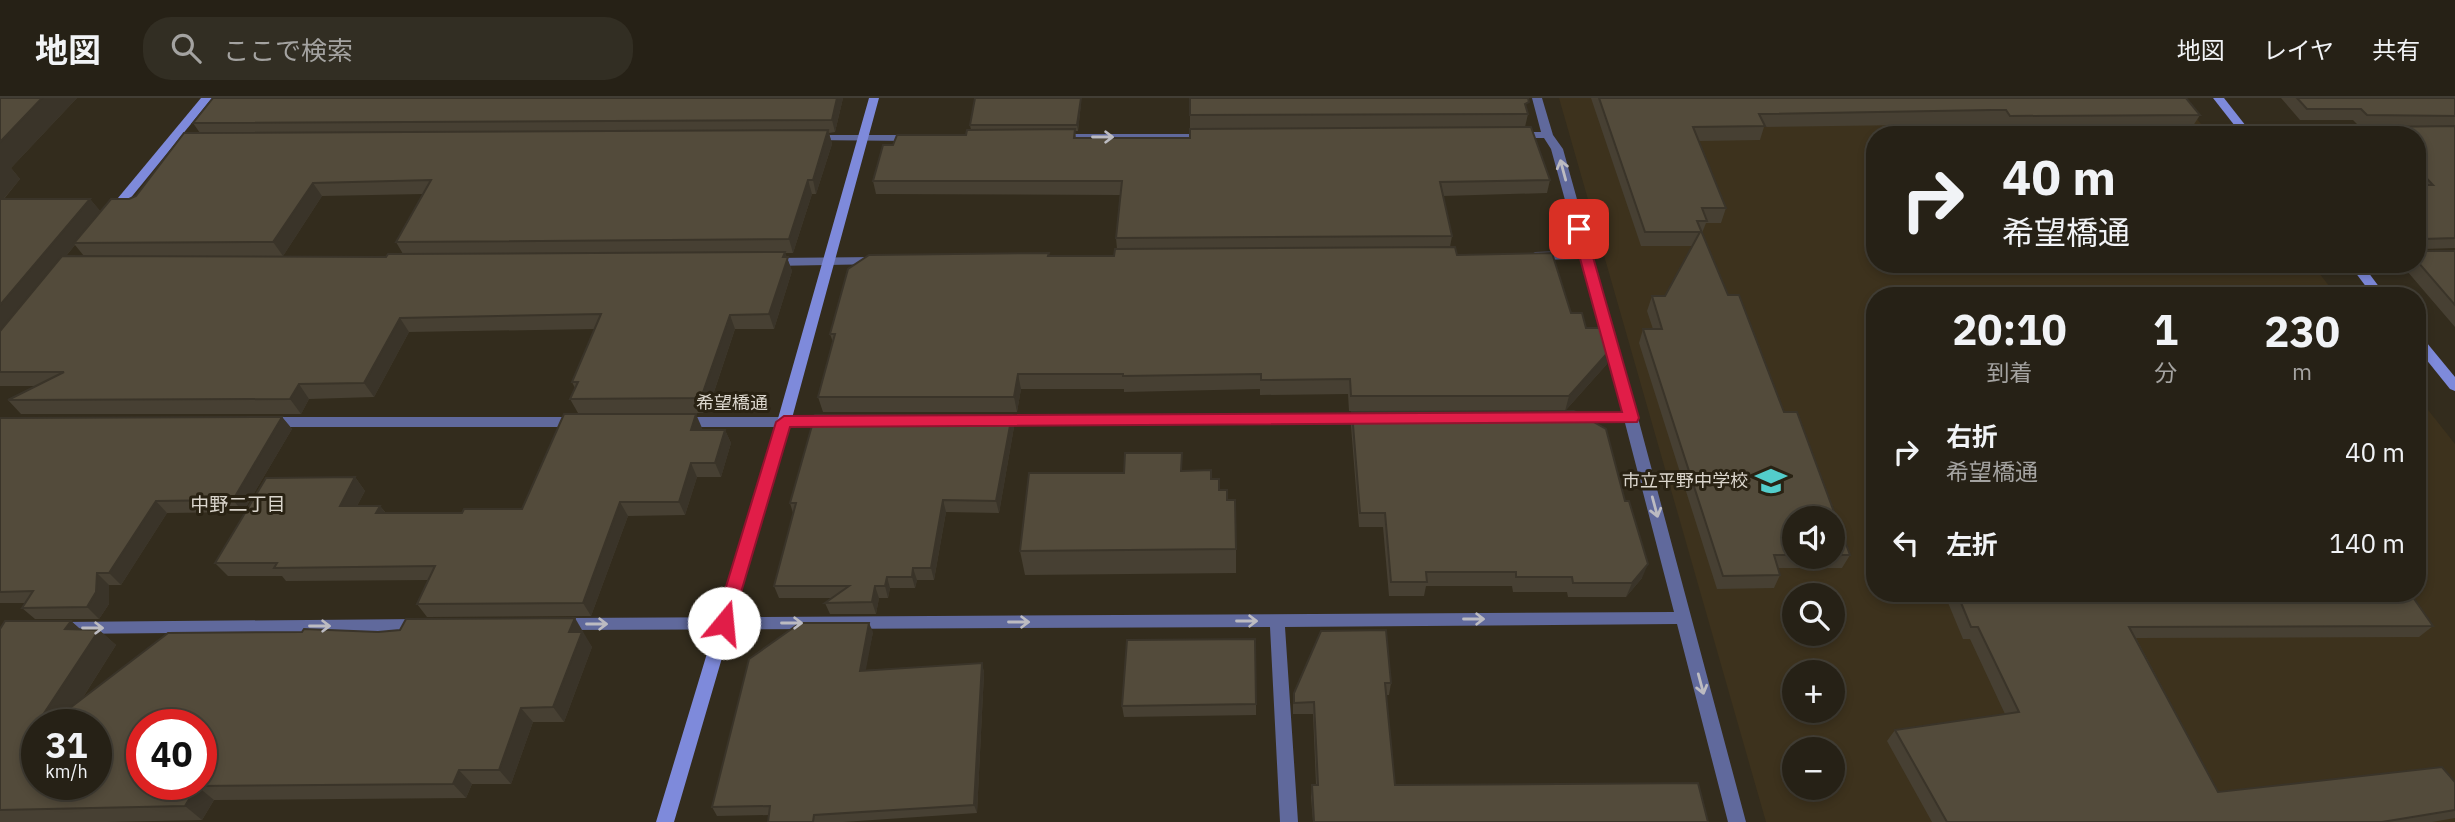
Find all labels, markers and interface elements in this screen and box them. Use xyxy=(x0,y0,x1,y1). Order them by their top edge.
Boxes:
search box xyxy=(143,17,633,80)
text: 地図 xyxy=(35,28,101,71)
icon: search xyxy=(167,29,205,67)
text: ここで検索 xyxy=(223,33,353,67)
text: 地図 xyxy=(2177,34,2225,66)
text: レイヤ xyxy=(2263,34,2334,66)
text: 共有 xyxy=(2372,34,2420,66)
one-way arrow xyxy=(1091,130,1114,144)
text: 40 m xyxy=(2002,145,2116,208)
icon: right xyxy=(1887,154,1978,245)
one-way arrow xyxy=(1555,160,1568,182)
pin xyxy=(1549,199,1609,259)
icon: arrive xyxy=(1560,210,1598,248)
text: 希望橋通 xyxy=(2002,211,2130,253)
text: 20:10 xyxy=(1952,302,2067,357)
text: 1 xyxy=(2153,302,2178,357)
text: 230 xyxy=(2264,304,2340,359)
text: m xyxy=(2292,356,2312,386)
text: 到着 xyxy=(1986,357,2032,387)
text: 分 xyxy=(2154,357,2177,387)
street label: 希望橋通 xyxy=(696,391,768,414)
text: 右折 xyxy=(1946,419,1998,453)
icon: right xyxy=(1887,433,1925,471)
text: 40 m xyxy=(2345,435,2405,469)
text: 希望橋通 xyxy=(1946,456,2038,486)
school or university icon: 市立平野中学校 xyxy=(1754,464,1788,498)
place label: 市立平野中学校 xyxy=(1622,469,1748,492)
district label: 中野二丁目 xyxy=(190,492,286,516)
one-way arrow xyxy=(1649,496,1662,518)
map controls xyxy=(1782,506,1845,800)
button: sound xyxy=(1782,506,1845,569)
icon: left xyxy=(1887,524,1925,562)
text: 140 m xyxy=(2329,526,2405,560)
text: 左折 xyxy=(1946,527,1998,561)
button: search xyxy=(1782,583,1845,646)
position arrow xyxy=(687,586,761,660)
one-way arrow xyxy=(1463,613,1486,626)
one-way arrow xyxy=(1235,614,1258,627)
one-way arrow xyxy=(1008,615,1031,629)
one-way arrow xyxy=(780,616,803,630)
one-way arrow xyxy=(585,617,608,631)
one-way arrow xyxy=(308,619,331,633)
one-way arrow xyxy=(81,621,104,635)
button: + xyxy=(1782,660,1845,723)
one-way arrow xyxy=(1695,673,1708,695)
speed limit sign: 40 xyxy=(126,709,217,800)
text: 31 xyxy=(45,722,88,768)
button: − xyxy=(1782,737,1845,800)
text: km/h xyxy=(45,760,88,783)

